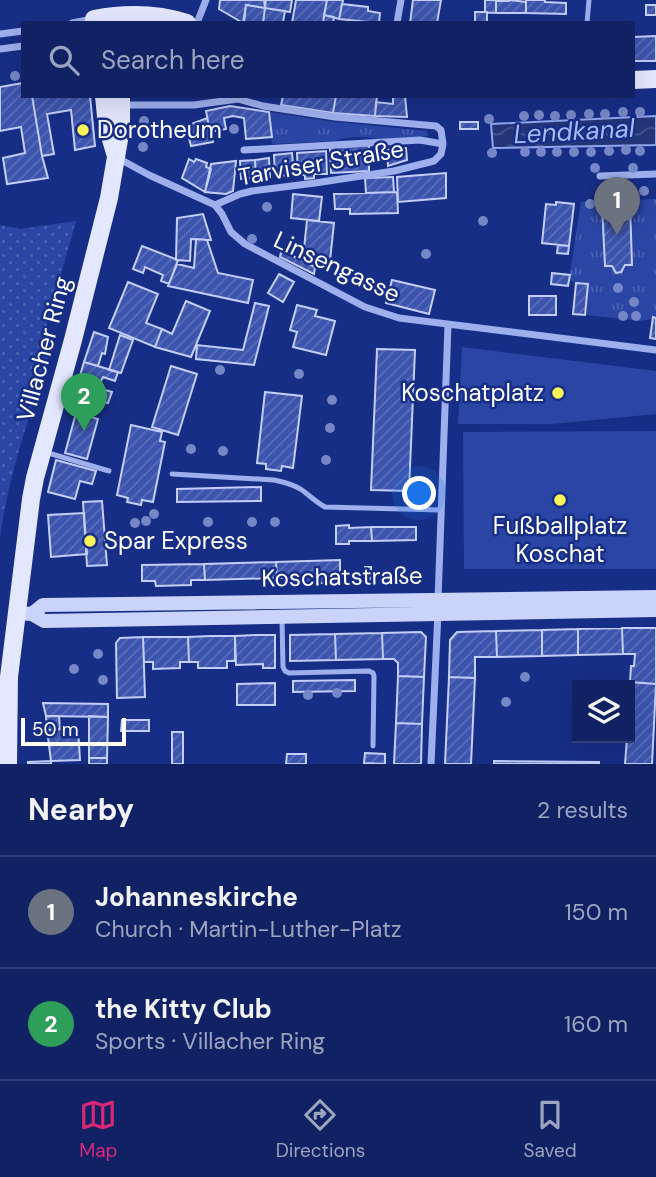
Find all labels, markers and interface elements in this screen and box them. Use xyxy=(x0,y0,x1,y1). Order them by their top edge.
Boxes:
search box xyxy=(21,21,635,98)
icon: search xyxy=(45,41,83,79)
text: Search here xyxy=(101,43,244,77)
water label: Lendkanal xyxy=(513,111,637,151)
place label: Dorotheum xyxy=(97,114,222,145)
marker: Dorotheum xyxy=(75,122,91,138)
street label: Tarviser Straße xyxy=(236,133,406,192)
pin: 1 xyxy=(594,177,640,235)
street label: Linsengasse xyxy=(269,224,405,309)
street label: Villacher Ring xyxy=(9,273,78,425)
pin: 2 xyxy=(61,373,107,431)
place label: Koschatplatz xyxy=(401,377,544,408)
marker: Koschatplatz xyxy=(550,385,566,401)
your location xyxy=(402,476,436,510)
marker: Fußballplatz Koschat xyxy=(552,492,568,508)
place label: Fußballplatz Koschat xyxy=(493,510,627,569)
place label: Spar Express xyxy=(104,525,248,556)
marker: Spar Express xyxy=(82,533,98,549)
street label: Koschatstraße xyxy=(261,560,423,593)
map controls xyxy=(572,680,635,743)
button: layers xyxy=(572,680,635,743)
scale bar xyxy=(21,715,126,747)
text: 50 m xyxy=(32,717,79,742)
text: Nearby xyxy=(28,790,134,829)
text: 2 results xyxy=(537,795,628,825)
text: Johanneskirche xyxy=(95,880,298,914)
text: 1 xyxy=(47,897,55,927)
text: 150 m xyxy=(564,897,628,927)
text: Church · Martin-Luther-Platz xyxy=(95,914,401,944)
text: the Kitty Club xyxy=(95,992,272,1026)
text: 2 xyxy=(44,1009,58,1039)
text: 160 m xyxy=(564,1009,628,1039)
text: Sports · Villacher Ring xyxy=(95,1026,325,1056)
tab: Map xyxy=(79,1096,117,1163)
tab: Directions xyxy=(276,1096,365,1163)
tab: Saved xyxy=(524,1096,577,1163)

